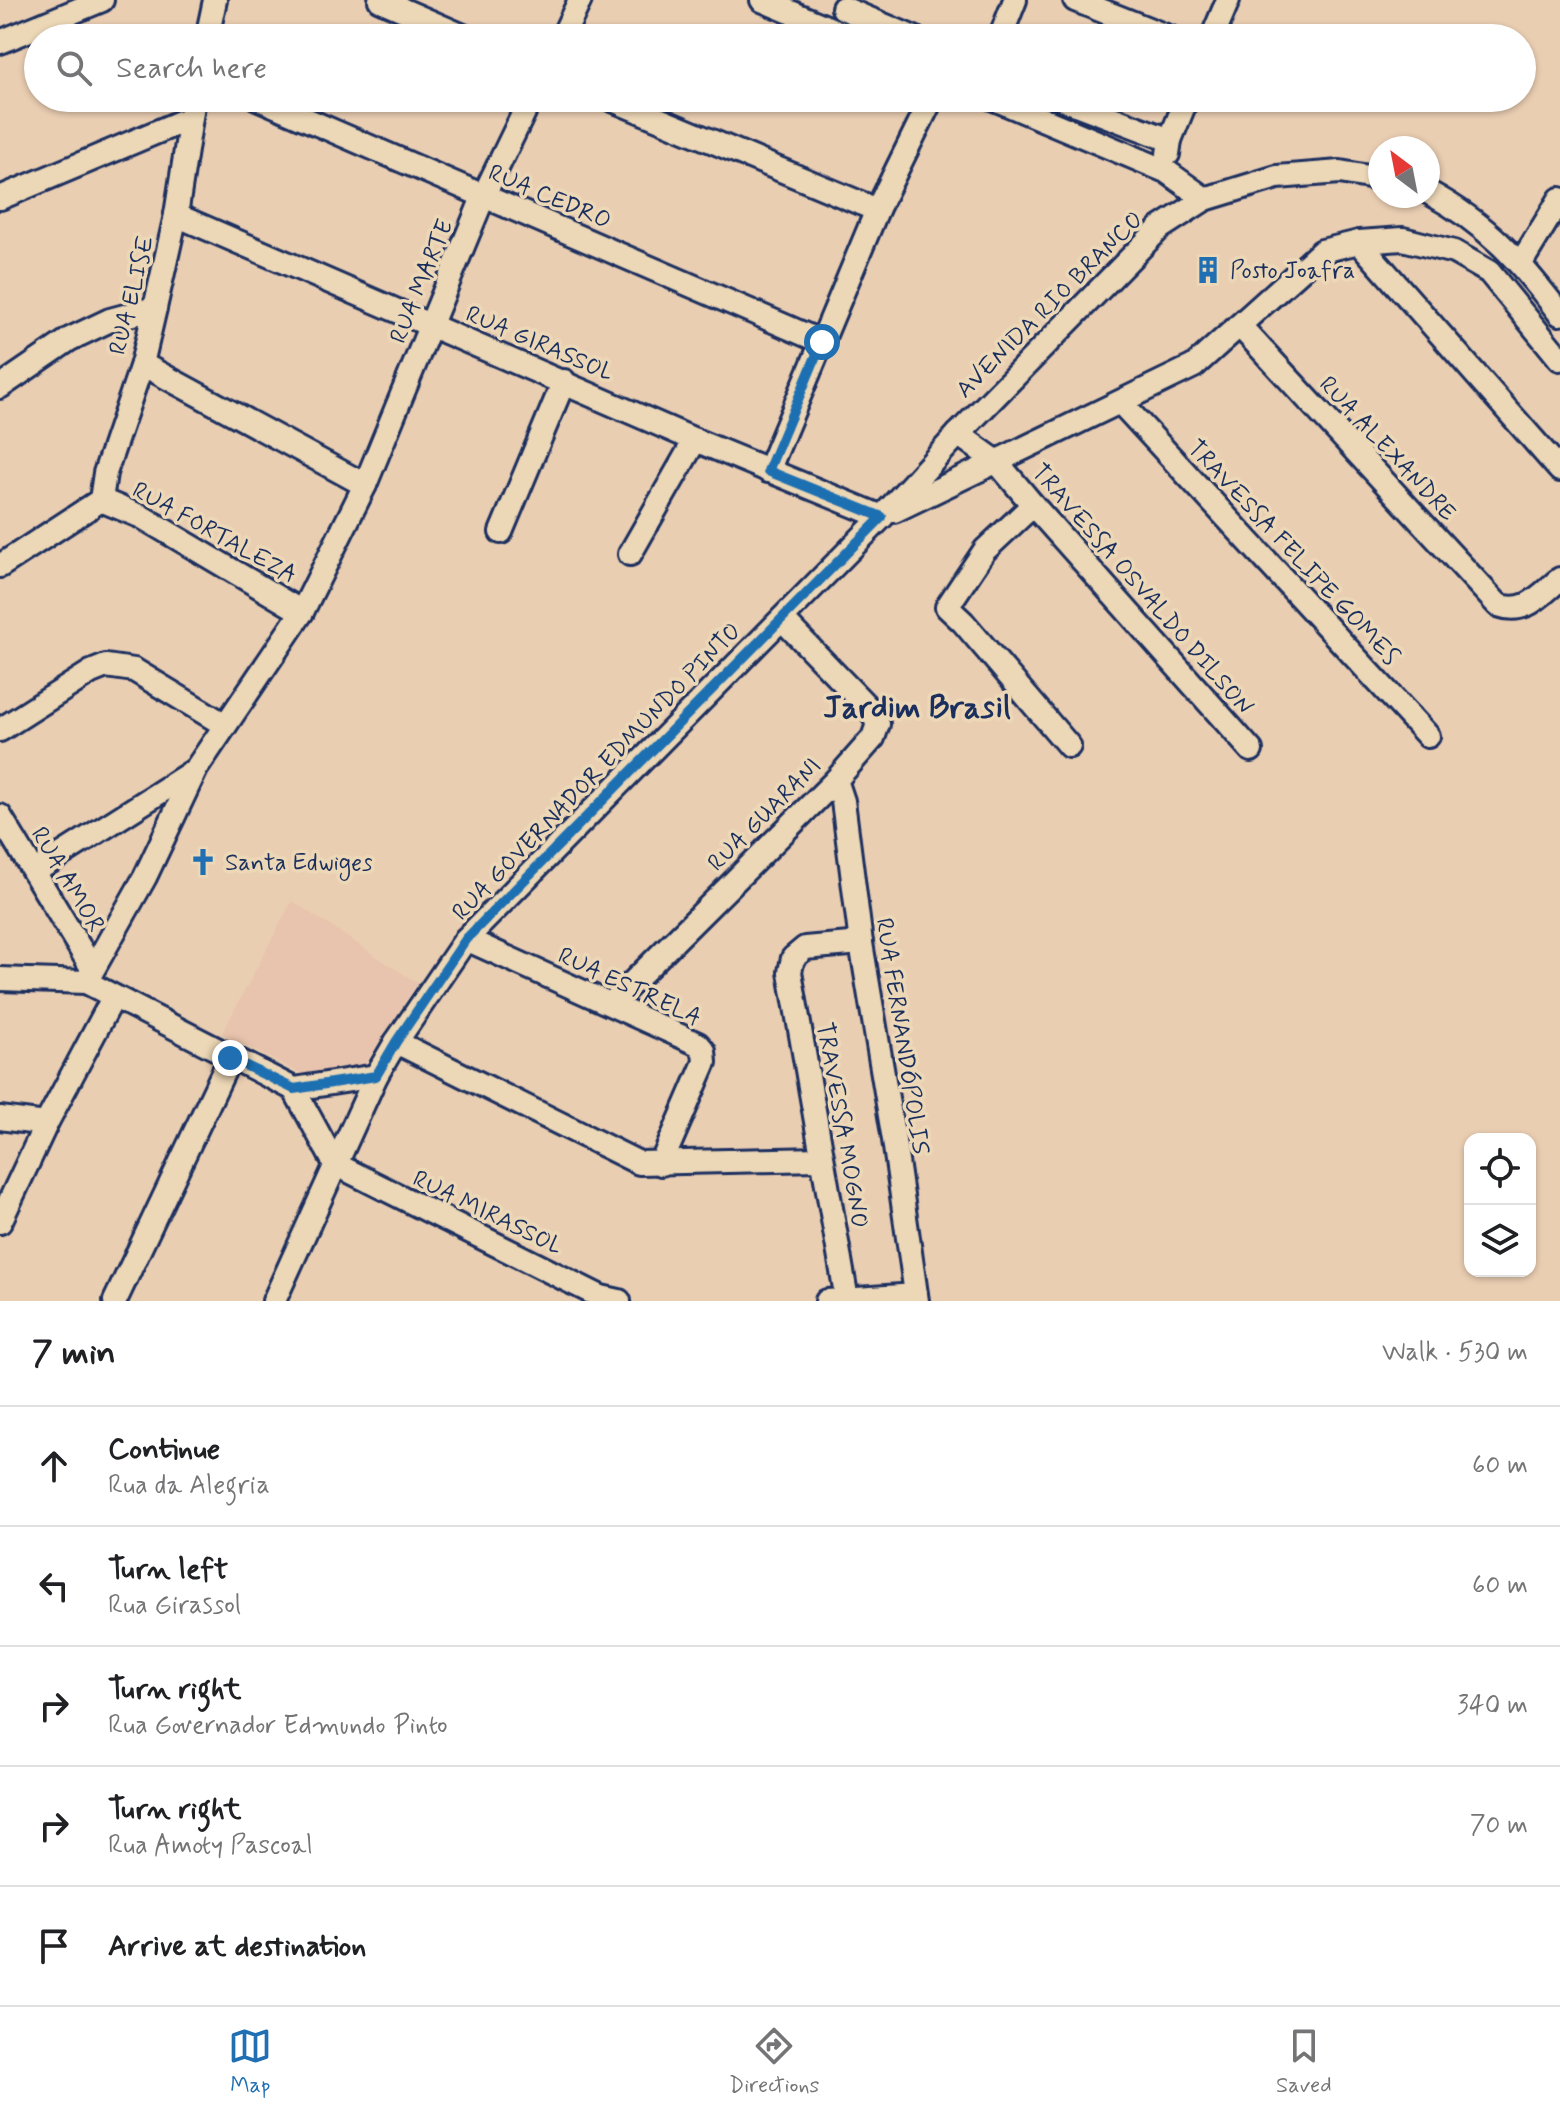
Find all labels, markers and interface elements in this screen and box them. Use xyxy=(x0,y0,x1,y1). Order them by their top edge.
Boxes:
search box xyxy=(24,24,1536,112)
icon: search xyxy=(52,46,96,90)
text: Search here xyxy=(116,49,267,88)
north arrow xyxy=(1368,136,1440,208)
street label: RUA CEDRO xyxy=(483,158,616,237)
street label: AVENIDA RIO BRANCO xyxy=(950,205,1150,405)
street label: RUA MARTE xyxy=(383,215,461,348)
street label: RUA ELISE xyxy=(103,233,162,358)
building icon: Posto Joafra xyxy=(1193,255,1223,285)
place label: Posto Joafra xyxy=(1230,256,1355,287)
street label: RUA GIRASSOL xyxy=(461,299,618,389)
route start xyxy=(804,324,840,360)
street label: RUA ALEXANDRE xyxy=(1312,370,1462,528)
street label: TRAVESSA FELIPE GOMES xyxy=(1180,434,1406,672)
street label: TRAVESSA OSVALDO DILSON xyxy=(1024,458,1260,722)
street label: RUA FORTALEZA xyxy=(126,475,302,591)
street label: RUA GOVERNADOR EDMUNDO PINTO xyxy=(446,616,748,928)
district label: Jardim Brasil xyxy=(823,687,1011,729)
street label: RUA GUARANI xyxy=(701,751,829,879)
street label: RUA AMOR xyxy=(23,821,110,938)
church icon: Santa Edwiges xyxy=(188,847,218,877)
place label: Santa Edwiges xyxy=(225,848,373,881)
street label: RUA FERNANDÓPOLIS xyxy=(868,916,936,1157)
street label: RUA ESTRELA xyxy=(553,941,706,1034)
street label: TRAVESSA MOGNO xyxy=(808,1020,875,1231)
route end xyxy=(212,1040,248,1076)
map controls xyxy=(1464,1133,1536,1277)
button: locate xyxy=(1464,1133,1536,1205)
street label: RUA MIRASSOL xyxy=(407,1164,567,1263)
button: layers xyxy=(1464,1205,1536,1277)
text: 7 min xyxy=(32,1331,116,1376)
text: Walk · 530 m xyxy=(1382,1336,1528,1370)
text: Continue xyxy=(108,1430,220,1469)
icon: ahead xyxy=(32,1444,76,1488)
text: 60 m xyxy=(1472,1449,1528,1483)
text: Rua da Alegria xyxy=(108,1469,270,1503)
text: Turn left xyxy=(108,1550,228,1589)
icon: left xyxy=(32,1564,76,1608)
text: 60 m xyxy=(1472,1569,1528,1603)
text: Rua Girassol xyxy=(108,1589,241,1623)
text: Turn right xyxy=(108,1670,241,1709)
icon: right xyxy=(32,1684,76,1728)
text: 340 m xyxy=(1457,1689,1528,1723)
text: Rua Governador Edmundo Pinto xyxy=(108,1709,447,1743)
text: Turn right xyxy=(108,1790,241,1829)
icon: right xyxy=(32,1804,76,1848)
text: 70 m xyxy=(1470,1809,1528,1843)
text: Rua Amoty Pascoal xyxy=(108,1829,313,1863)
icon: arrive xyxy=(32,1924,76,1968)
text: Arrive at destination xyxy=(108,1927,366,1966)
tab: Map xyxy=(228,2024,272,2100)
tab: Directions xyxy=(729,2024,819,2100)
tab: Saved xyxy=(1276,2024,1332,2100)

